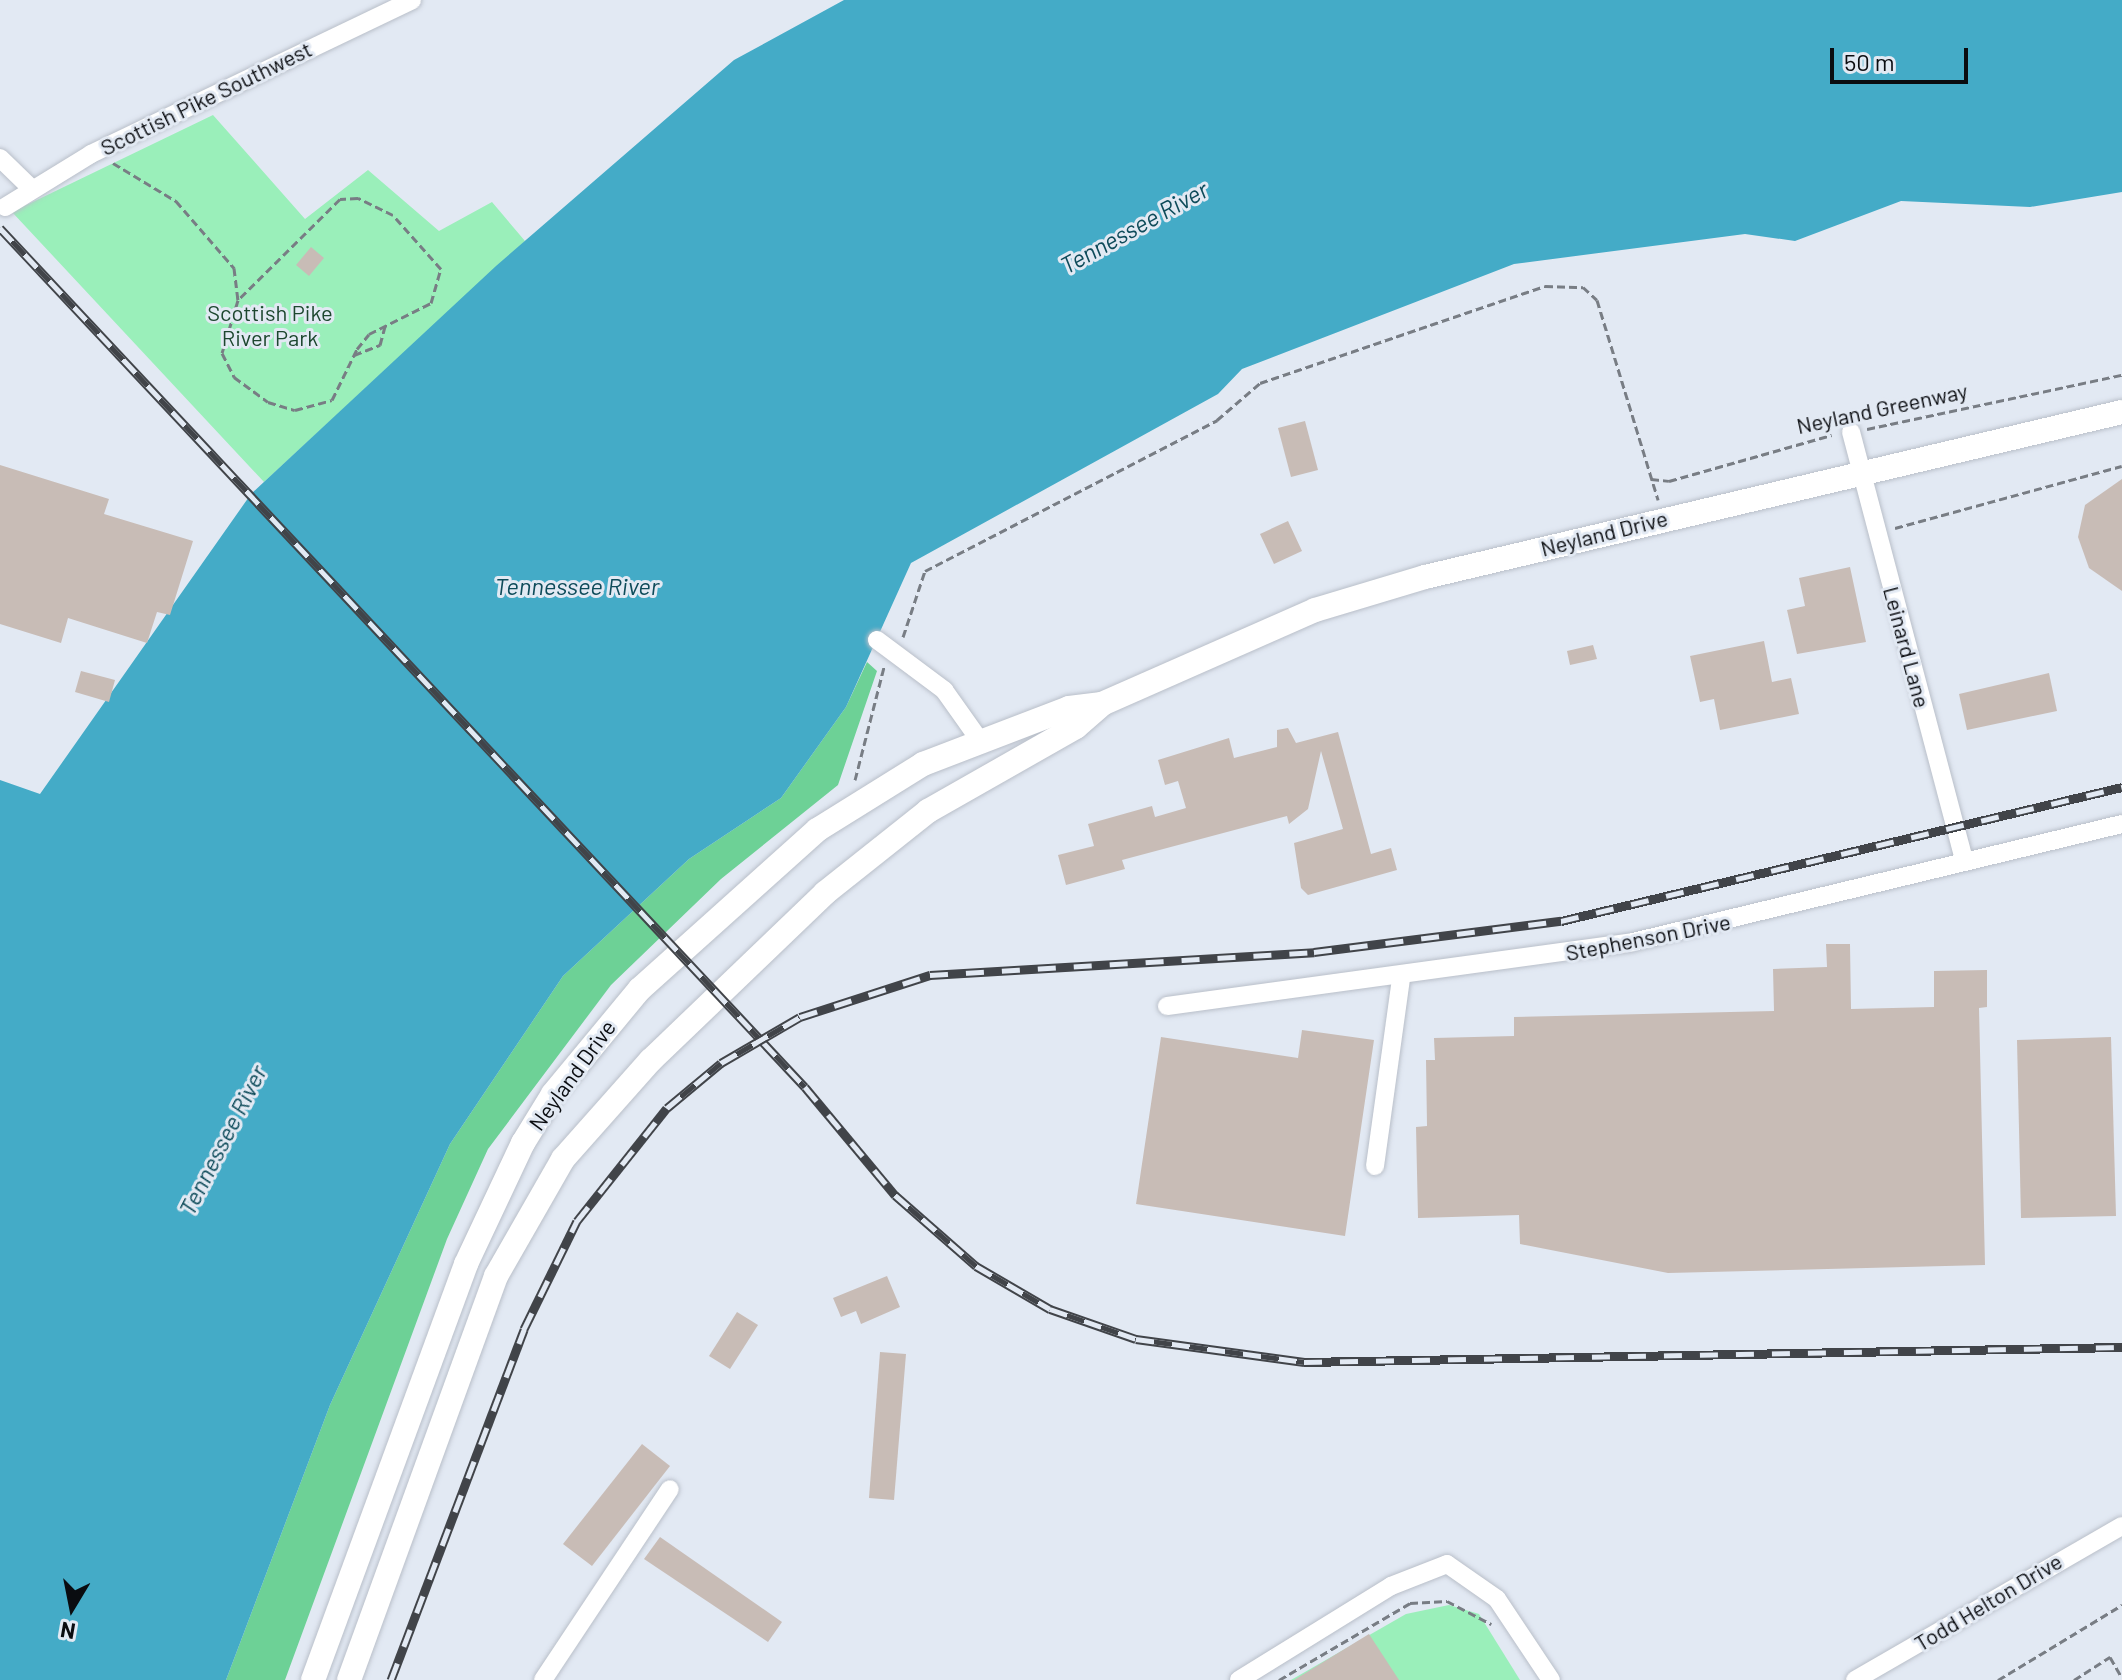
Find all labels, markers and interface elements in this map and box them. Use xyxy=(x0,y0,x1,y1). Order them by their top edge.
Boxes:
scale bar xyxy=(1834,32,1972,82)
street label: Scottish Pike Southwest xyxy=(96,35,316,161)
text: 50 m xyxy=(1844,47,1895,76)
water label: Tennessee River xyxy=(1055,175,1213,279)
park label: Scottish Pike River Park xyxy=(207,299,333,350)
street label: Neyland Greenway xyxy=(1794,377,1970,439)
street label: Neyland Drive xyxy=(1538,504,1670,562)
water label: Tennessee River xyxy=(495,572,659,600)
street label: Leinard Lane xyxy=(1878,583,1936,711)
street label: Stephenson Drive xyxy=(1563,908,1733,966)
street label: Neyland Drive xyxy=(523,1015,621,1135)
water label: Tennessee River xyxy=(172,1060,272,1220)
street label: Todd Helton Drive xyxy=(1909,1548,2067,1656)
north arrow xyxy=(32,1568,112,1648)
text: N xyxy=(58,1618,77,1646)

